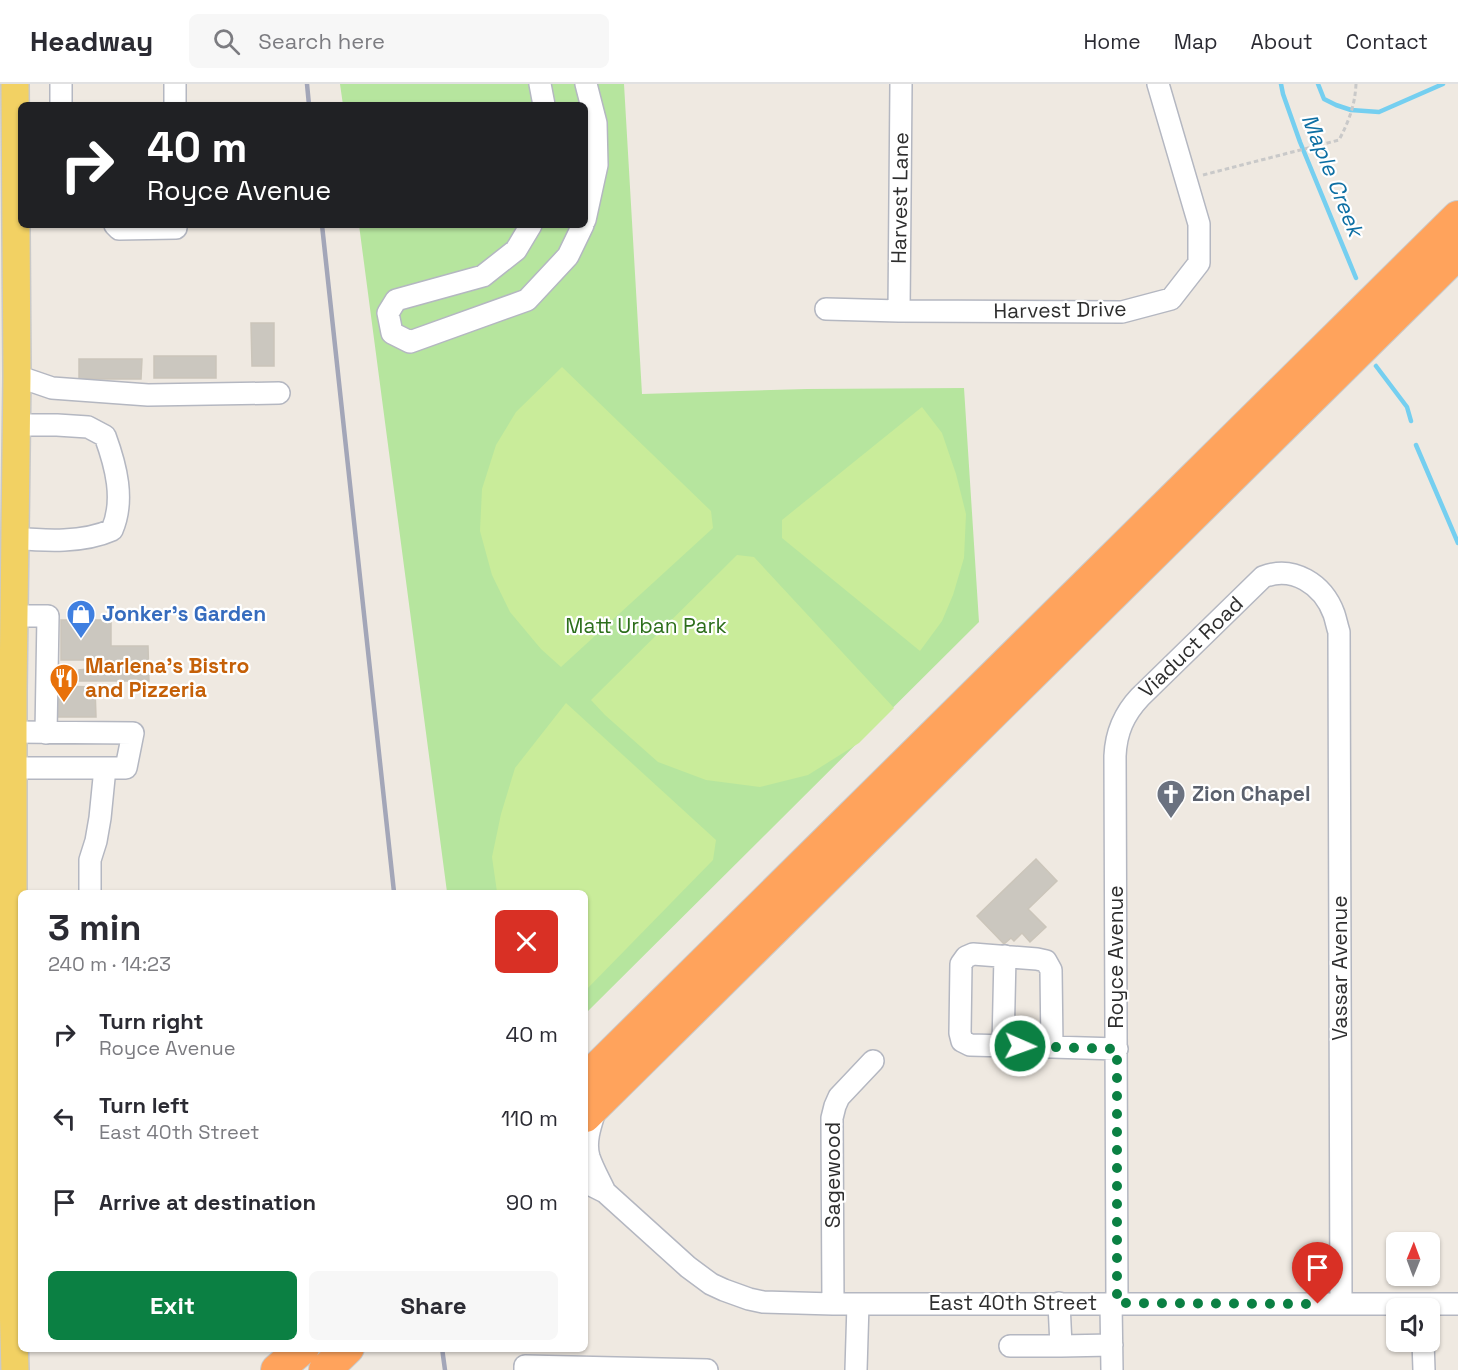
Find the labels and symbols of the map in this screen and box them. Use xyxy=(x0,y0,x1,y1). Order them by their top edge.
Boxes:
water label: Maple Creek xyxy=(1296,110,1371,242)
street label: Harvest Lane xyxy=(885,132,914,264)
street label: Harvest Drive xyxy=(993,295,1127,324)
street label: Viaduct Road xyxy=(1133,590,1249,703)
shop icon: Jonker's Garden xyxy=(65,598,97,640)
place label: Jonker's Garden xyxy=(102,600,266,627)
park label: Matt Urban Park xyxy=(565,612,727,639)
place label: Marlena's Bistro and Pizzeria xyxy=(85,652,249,703)
restaurant icon: Marlena's Bistro and Pizzeria xyxy=(48,662,80,704)
church icon: Zion Chapel xyxy=(1155,778,1187,820)
place label: Zion Chapel xyxy=(1192,780,1311,807)
street label: Royce Avenue xyxy=(1102,885,1129,1029)
street label: Vassar Avenue xyxy=(1326,895,1353,1041)
position arrow xyxy=(988,1014,1052,1078)
street label: Sagewood xyxy=(819,1122,846,1228)
north arrow xyxy=(1386,1232,1440,1286)
pin xyxy=(1292,1242,1343,1304)
street label: East 40th Street xyxy=(929,1289,1097,1316)

